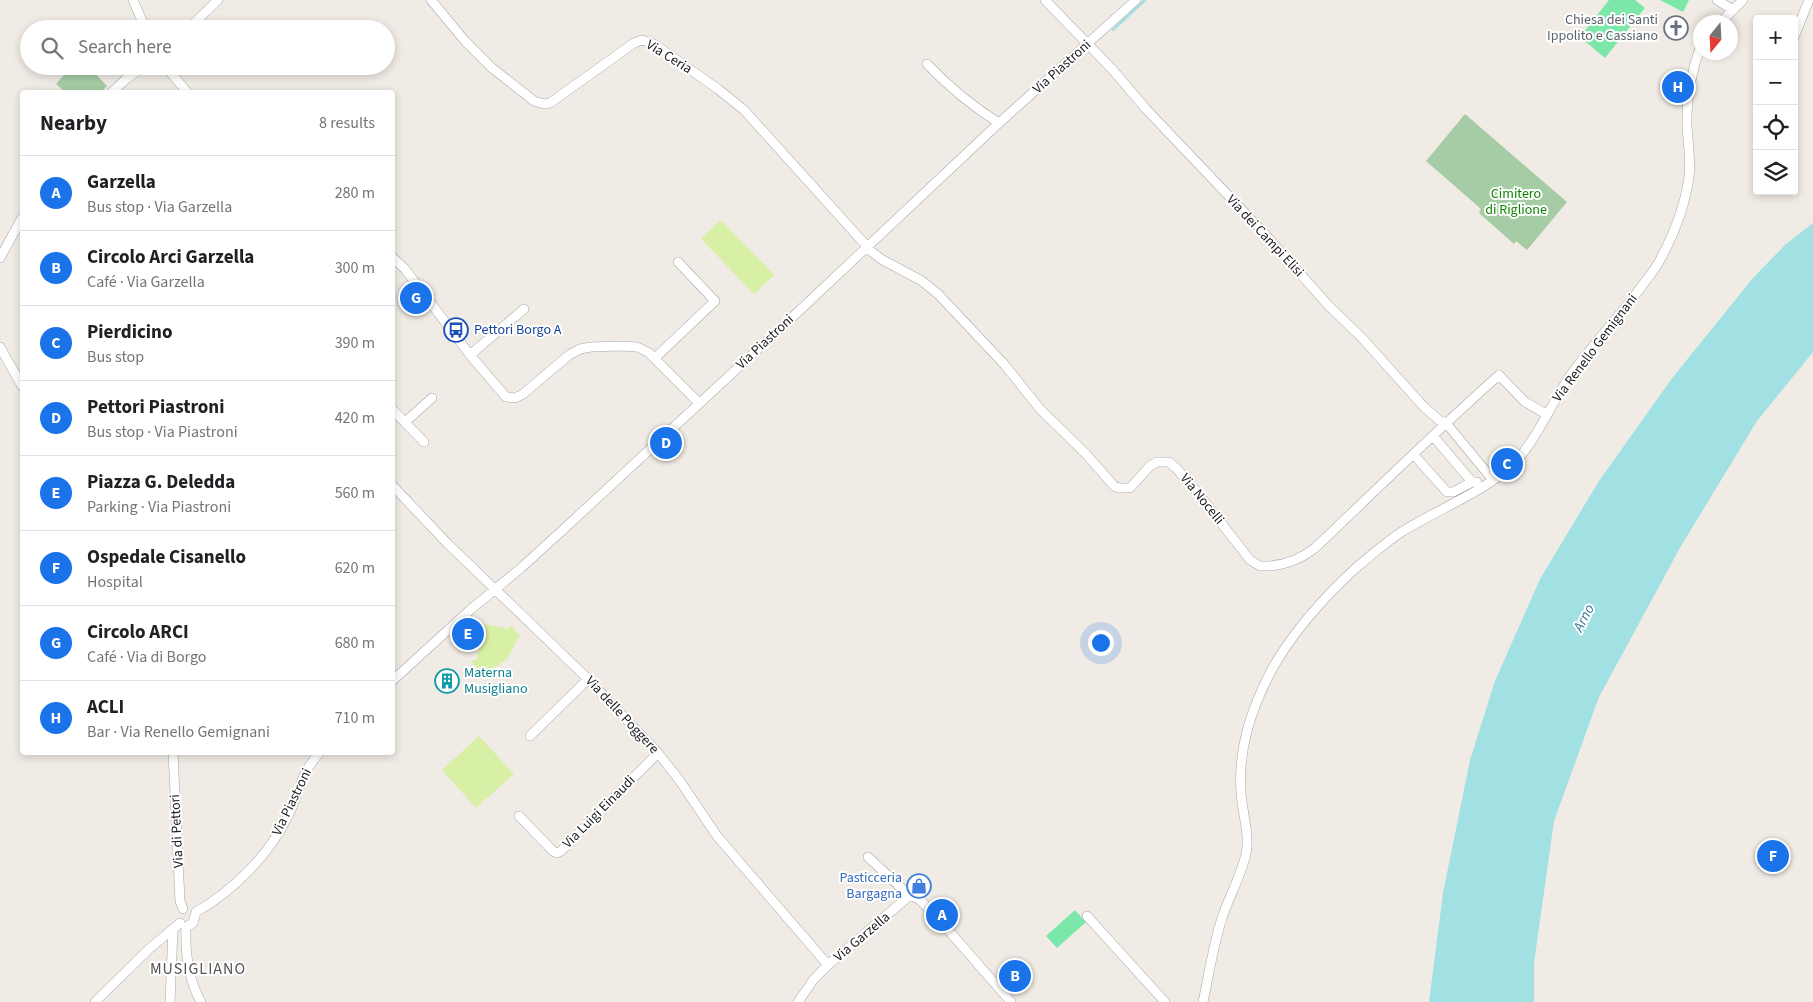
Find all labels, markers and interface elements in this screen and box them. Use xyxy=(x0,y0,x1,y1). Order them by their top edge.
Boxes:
place label: Chiesa dei Santi Ippolito e Cassiano xyxy=(1547,10,1658,46)
church icon: Chiesa dei Santi Ippolito e Cassiano xyxy=(1663,15,1689,41)
north arrow xyxy=(1693,15,1738,60)
map controls xyxy=(1753,15,1798,195)
button: + xyxy=(1753,15,1798,60)
search box xyxy=(20,20,395,75)
icon: search xyxy=(38,34,66,62)
text: Search here xyxy=(78,34,172,61)
street label: Via Ceria xyxy=(642,35,696,79)
street label: Via Piastroni xyxy=(1028,35,1096,99)
button: − xyxy=(1753,60,1798,105)
pin: H xyxy=(1662,68,1694,106)
button: locate xyxy=(1753,105,1798,150)
text: Nearby xyxy=(40,108,107,138)
text: 8 results xyxy=(319,112,375,134)
button: layers xyxy=(1753,150,1798,195)
text: Garzella xyxy=(87,169,156,196)
text: A xyxy=(51,182,61,204)
text: 280 m xyxy=(335,182,375,204)
park label: Cimitero di Riglione xyxy=(1485,184,1547,220)
street label: Via dei Campi Elisi xyxy=(1222,190,1308,282)
text: Bus stop · Via Garzella xyxy=(87,196,232,218)
text: Circolo Arci Garzella xyxy=(87,244,254,271)
text: B xyxy=(51,257,61,279)
text: 300 m xyxy=(335,257,375,279)
text: Café · Via Garzella xyxy=(87,271,205,293)
pin: G xyxy=(400,279,432,317)
street label: Via Renello Gemignani xyxy=(1548,290,1642,406)
street label: Via Piastroni xyxy=(732,310,798,374)
bus stop icon: Pettori Borgo A xyxy=(443,317,469,343)
text: Pierdicino xyxy=(87,319,172,346)
place label: Pettori Borgo A xyxy=(474,320,562,340)
text: C xyxy=(51,332,61,354)
text: 390 m xyxy=(335,332,375,354)
text: Bus stop xyxy=(87,346,144,368)
text: Pettori Piastroni xyxy=(87,394,224,421)
text: D xyxy=(51,407,61,429)
text: 420 m xyxy=(335,407,375,429)
text: Bus stop · Via Piastroni xyxy=(87,421,238,443)
pin: D xyxy=(650,424,682,462)
pin: C xyxy=(1491,445,1523,483)
text: Piazza G. Deledda xyxy=(87,469,235,496)
street label: Via Nocelli xyxy=(1175,469,1229,529)
text: E xyxy=(52,482,60,504)
text: 560 m xyxy=(335,482,375,504)
text: Parking · Via Piastroni xyxy=(87,496,231,518)
text: Ospedale Cisanello xyxy=(87,544,246,571)
text: F xyxy=(52,557,60,579)
text: 620 m xyxy=(335,557,375,579)
text: Hospital xyxy=(87,571,143,593)
water label: Arno xyxy=(1568,600,1600,636)
pin: E xyxy=(452,615,484,653)
text: Circolo ARCI xyxy=(87,619,189,646)
your location xyxy=(1088,630,1114,656)
text: G xyxy=(51,632,61,654)
text: 680 m xyxy=(335,632,375,654)
text: Café · Via di Borgo xyxy=(87,646,206,668)
place label: Materna Musigliano xyxy=(464,663,527,699)
building icon: Materna Musigliano xyxy=(434,668,460,694)
street label: Via delle Poggere xyxy=(581,672,663,758)
text: ACLI xyxy=(87,694,124,721)
text: H xyxy=(51,707,61,729)
text: 710 m xyxy=(335,707,375,729)
text: Bar · Via Renello Gemignani xyxy=(87,721,270,743)
street label: Via Piastroni xyxy=(267,765,317,839)
street label: Via Luigi Einaudi xyxy=(558,771,640,853)
street label: Via di Pettori xyxy=(165,794,189,868)
pin: F xyxy=(1757,837,1789,875)
place label: Pasticceria Bargagna xyxy=(839,868,902,904)
shop icon: Pasticceria Bargagna xyxy=(906,873,932,899)
pin: A xyxy=(926,896,958,934)
street label: Via Garzella xyxy=(830,907,894,967)
pin: B xyxy=(999,957,1031,995)
district label: MUSIGLIANO xyxy=(150,958,246,980)

